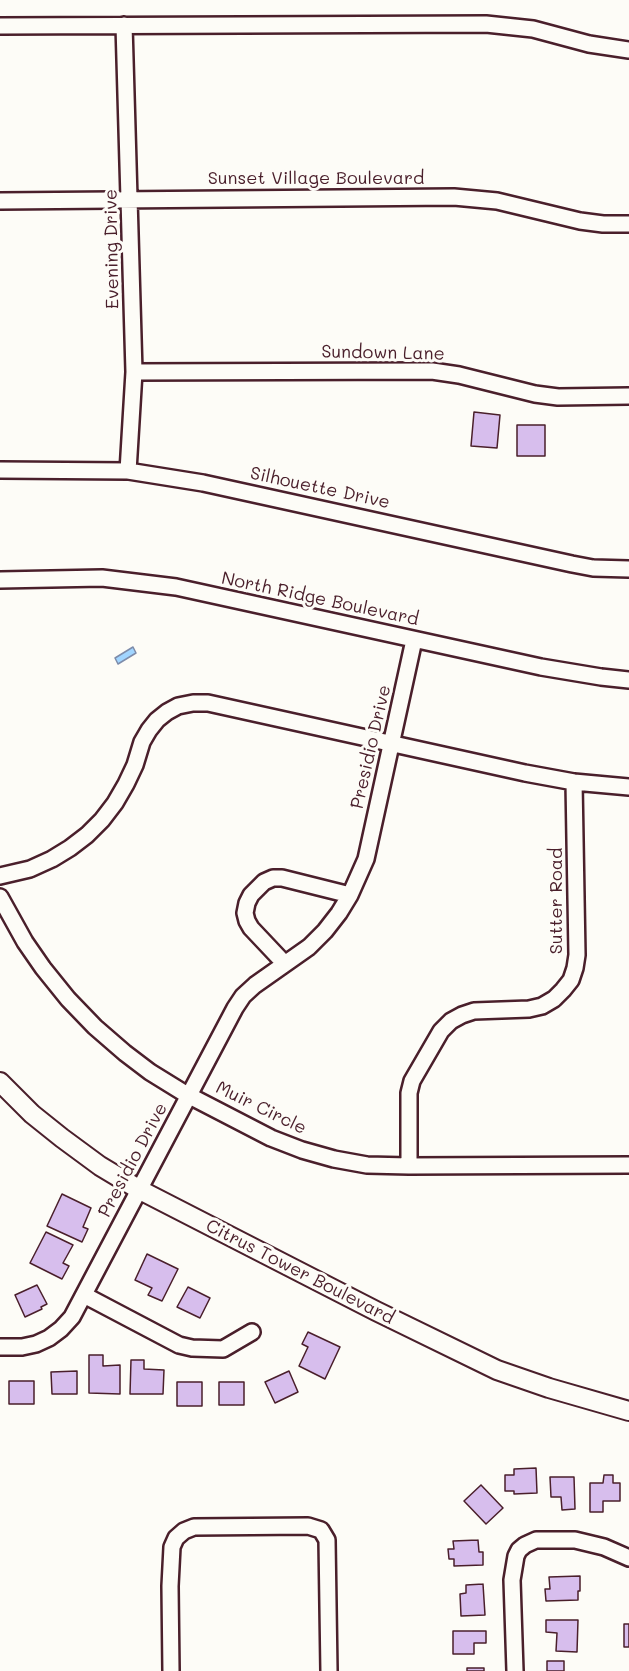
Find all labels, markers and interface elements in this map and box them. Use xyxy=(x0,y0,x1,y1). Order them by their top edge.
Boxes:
street label: Sunset Village Boulevard xyxy=(208,167,424,189)
street label: Evening Drive xyxy=(100,189,124,309)
street label: Sundown Lane xyxy=(321,341,445,365)
street label: Silhouette Drive xyxy=(248,463,392,513)
street label: North Ridge Boulevard xyxy=(219,568,421,630)
street label: Presidio Drive xyxy=(346,683,396,811)
street label: Sutter Road xyxy=(545,848,567,954)
street label: Muir Circle xyxy=(212,1077,310,1139)
street label: Presidio Drive xyxy=(94,1099,172,1221)
street label: Citrus Tower Boulevard xyxy=(202,1215,398,1329)

